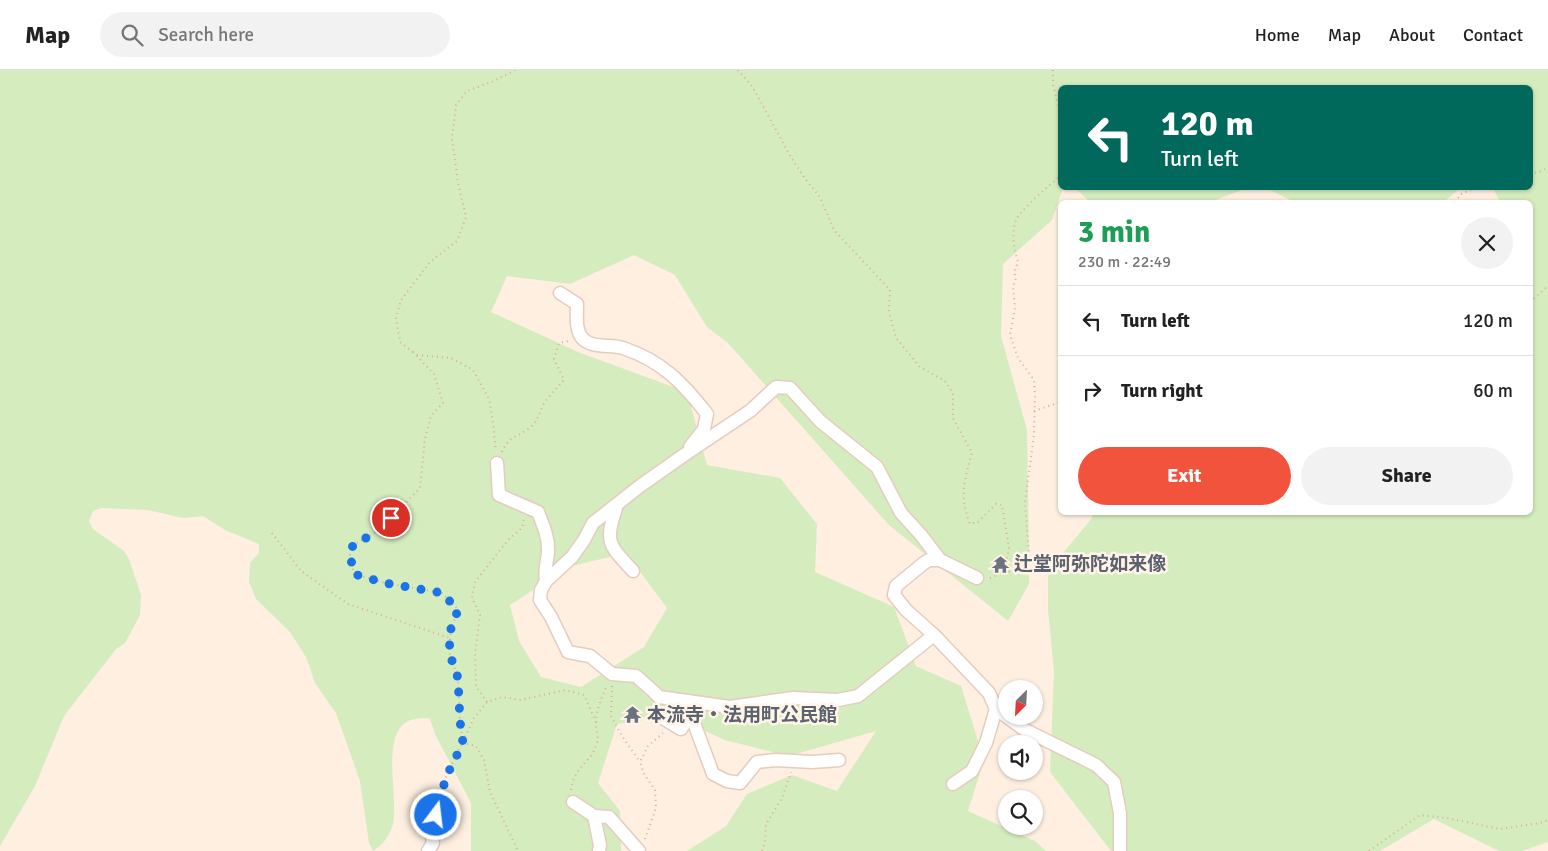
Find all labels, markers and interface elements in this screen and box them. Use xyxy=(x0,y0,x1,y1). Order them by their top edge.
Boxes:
search box xyxy=(100,12,450,57)
text: Map xyxy=(25,20,70,50)
icon: search xyxy=(118,21,146,49)
text: Search here xyxy=(158,23,254,47)
text: Home xyxy=(1255,24,1300,46)
text: Map xyxy=(1328,24,1361,46)
text: About xyxy=(1389,24,1435,46)
text: Contact xyxy=(1463,24,1523,46)
text: 120 m xyxy=(1161,102,1254,145)
icon: left xyxy=(1078,105,1143,170)
text: Turn left xyxy=(1161,145,1239,172)
text: 3 min xyxy=(1078,214,1150,251)
button: close xyxy=(1461,217,1513,269)
text: 230 m · 22:49 xyxy=(1078,252,1171,272)
icon: left xyxy=(1078,307,1106,335)
text: Turn left xyxy=(1121,309,1190,333)
text: 120 m xyxy=(1463,309,1513,333)
icon: right xyxy=(1078,377,1106,405)
text: Turn right xyxy=(1121,379,1203,403)
text: 60 m xyxy=(1473,379,1513,403)
button: Exit xyxy=(1078,447,1291,505)
button: Share xyxy=(1301,447,1513,505)
pin xyxy=(370,497,412,539)
icon: arrive xyxy=(377,504,405,532)
place label: 辻堂阿弥陀如来像 xyxy=(1014,552,1166,576)
temple icon: 辻堂阿弥陀如来像 xyxy=(990,554,1010,574)
north arrow xyxy=(998,680,1042,725)
map controls xyxy=(998,680,1043,835)
place label: 本流寺・法用町公民館 xyxy=(647,703,837,727)
temple icon: 本流寺・法用町公民館 xyxy=(623,705,643,725)
button: sound xyxy=(998,735,1043,780)
position arrow xyxy=(409,788,461,840)
button: search xyxy=(998,790,1043,835)

